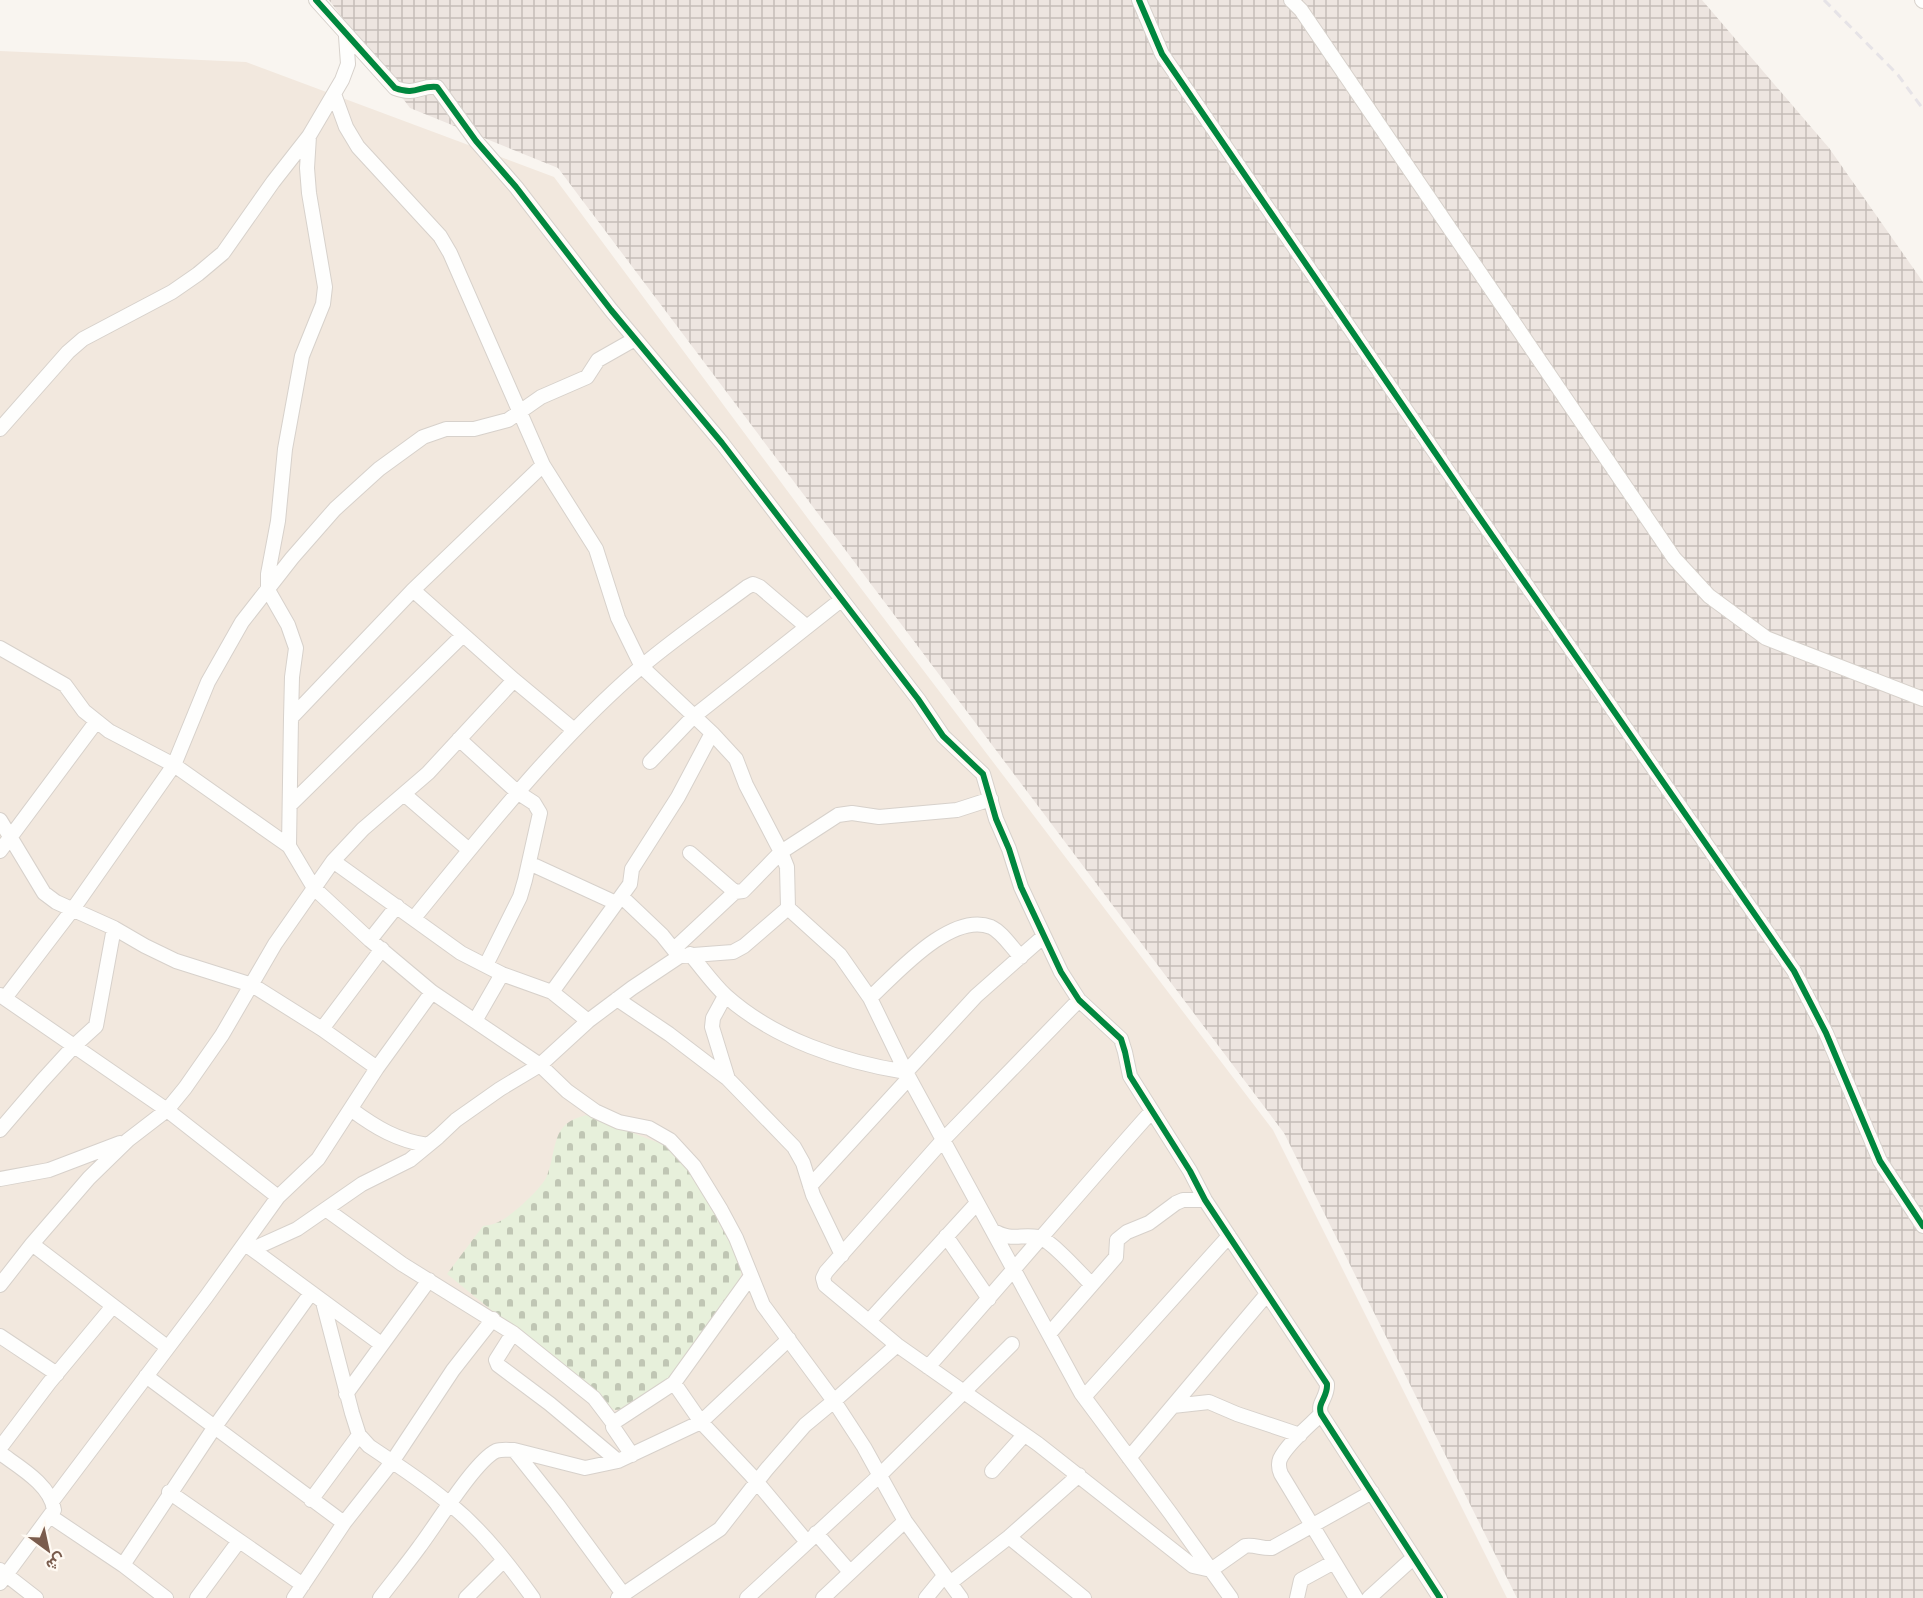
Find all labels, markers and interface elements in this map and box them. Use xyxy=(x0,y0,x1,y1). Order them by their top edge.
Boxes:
north arrow xyxy=(18,1520,78,1580)
text: ش xyxy=(43,1549,70,1576)

